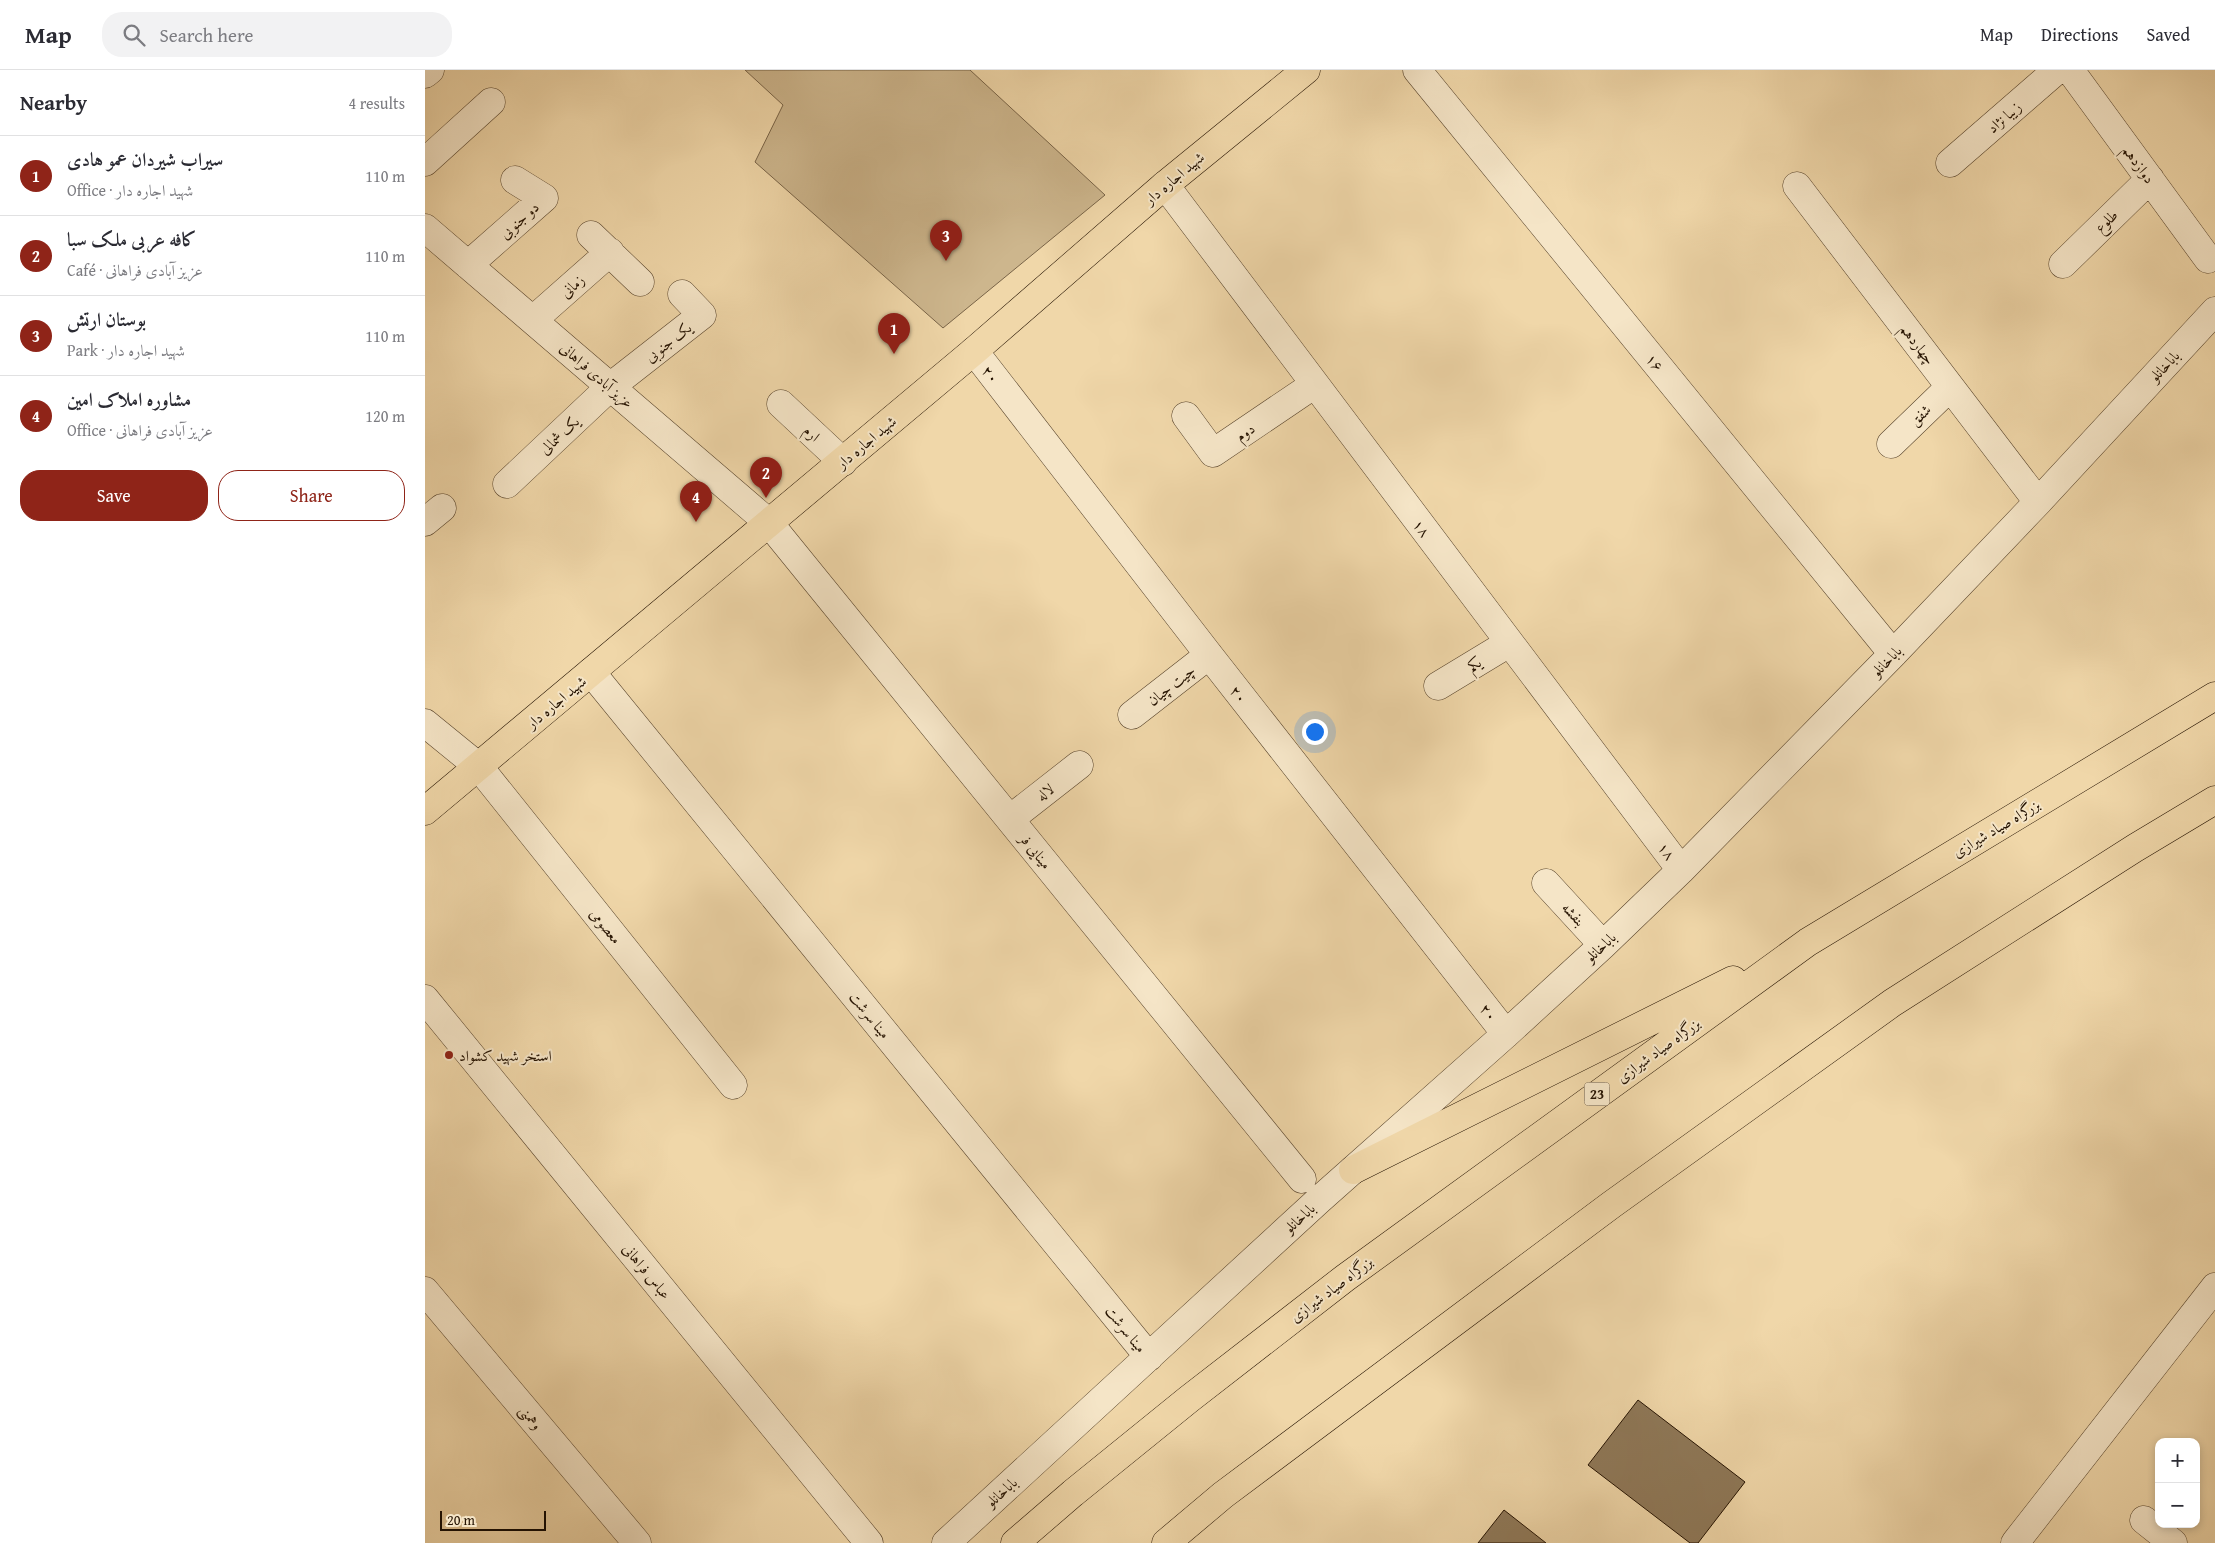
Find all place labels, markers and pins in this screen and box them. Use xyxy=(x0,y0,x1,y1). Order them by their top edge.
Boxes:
pin: 3 xyxy=(930,220,962,261)
pin: 1 xyxy=(878,313,910,354)
pin: 2 xyxy=(750,457,782,498)
pin: 4 xyxy=(680,481,712,522)
place label: استخر شهید کشواد xyxy=(459,1045,552,1066)
marker: استخر شهید کشواد xyxy=(443,1049,455,1061)

